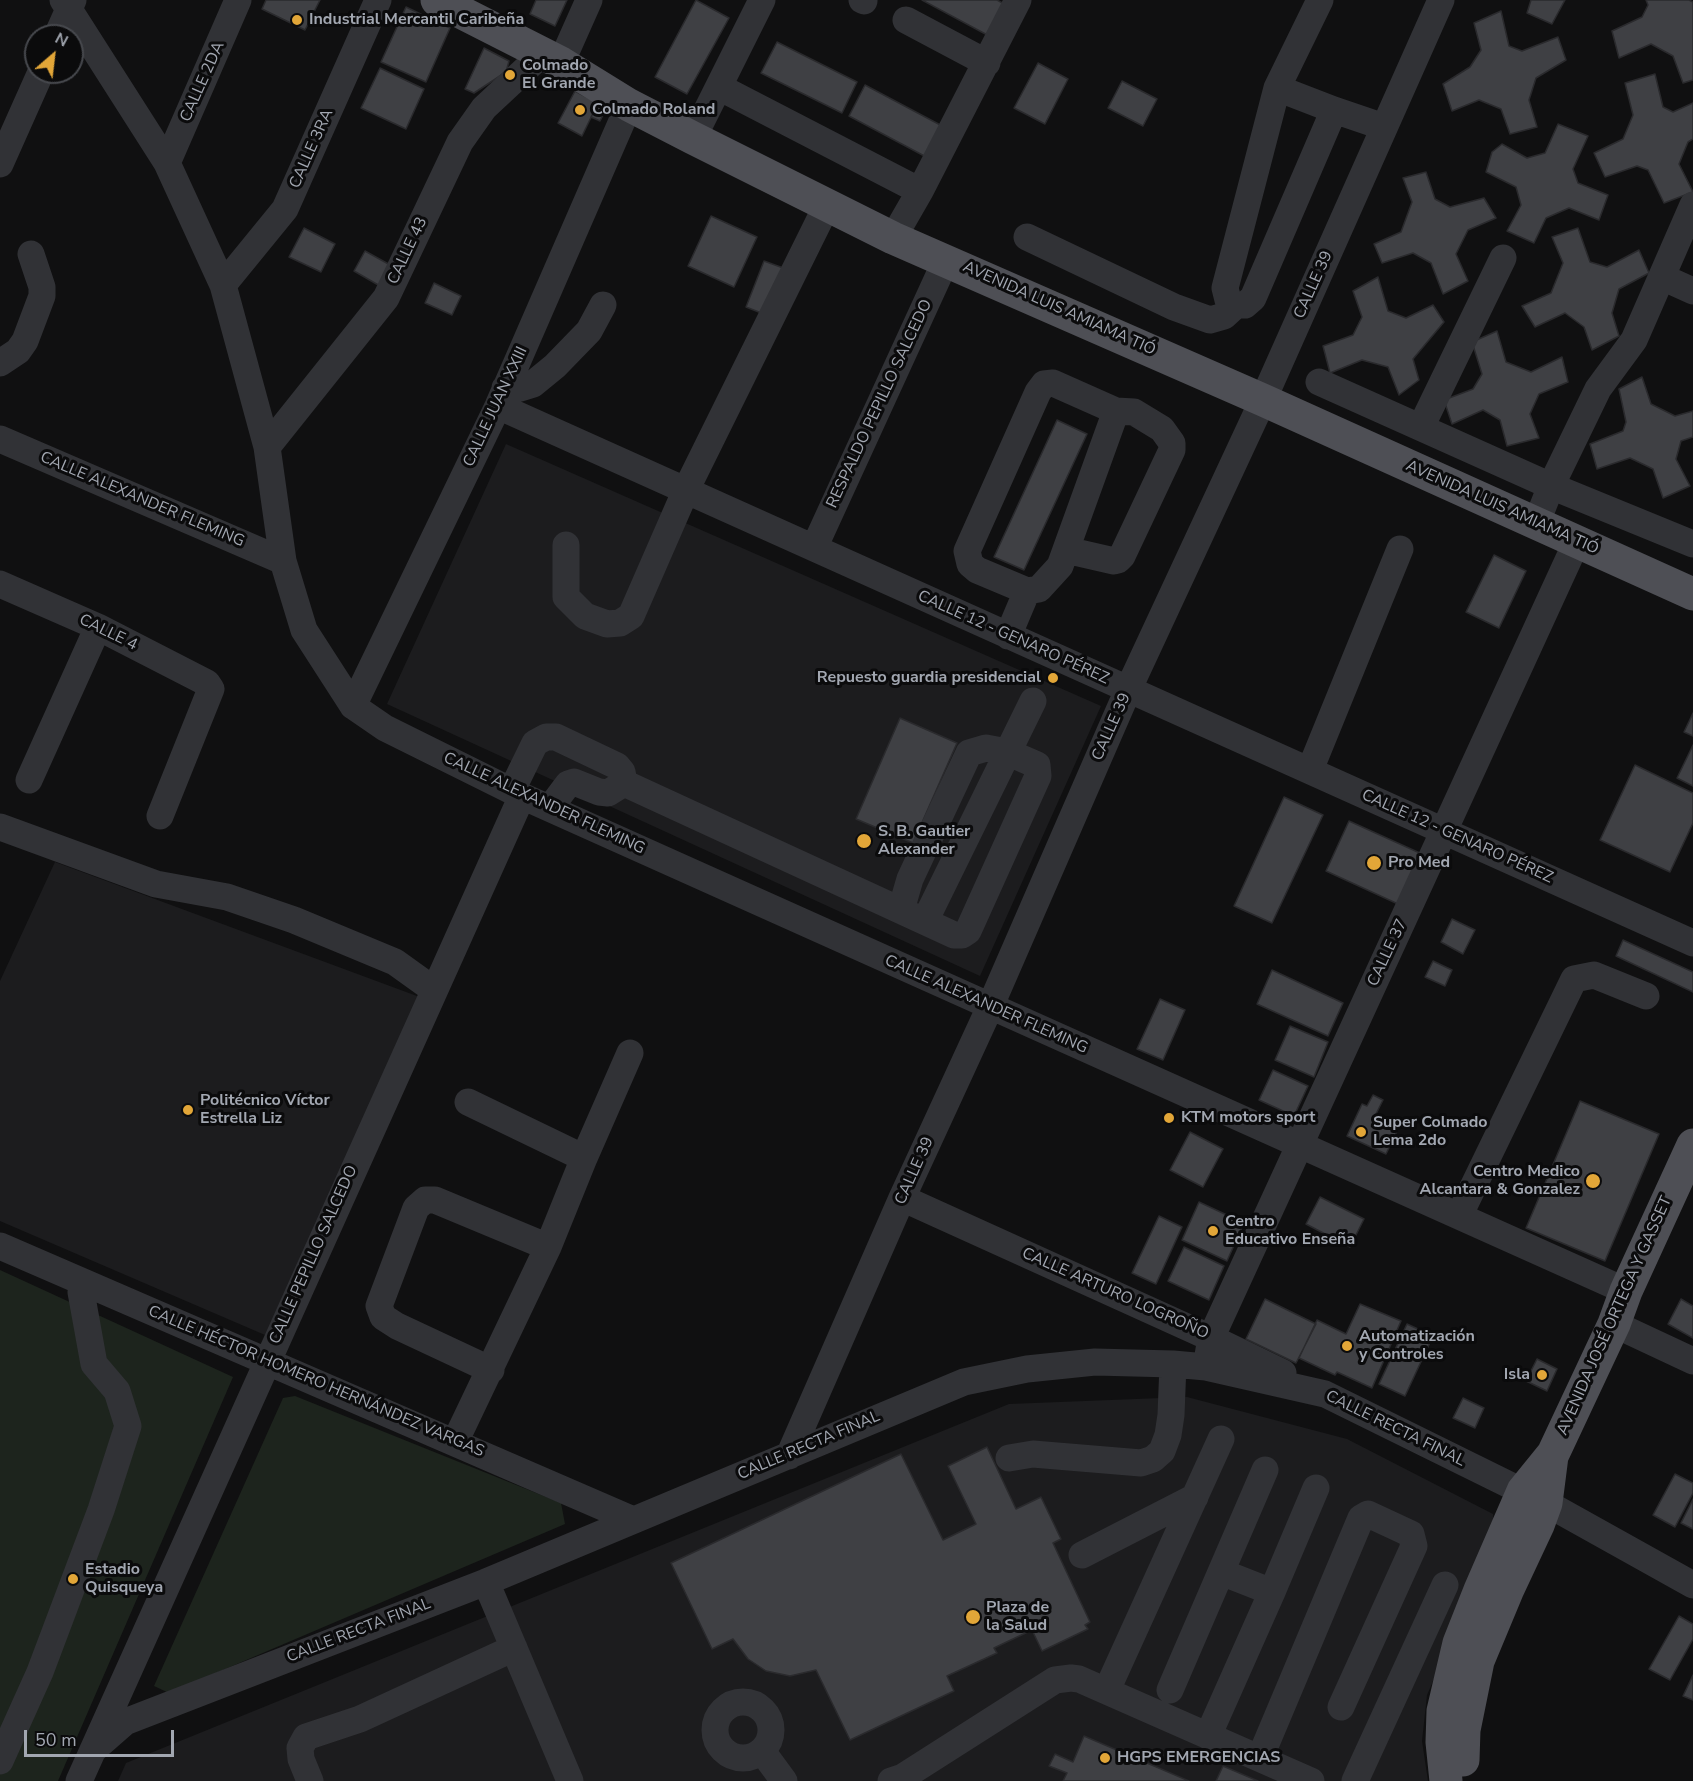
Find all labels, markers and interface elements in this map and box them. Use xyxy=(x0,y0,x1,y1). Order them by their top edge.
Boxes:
place label: Industrial Mercantil Caribeña xyxy=(309,10,524,30)
marker: Industrial Mercantil Caribeña xyxy=(290,13,304,27)
north arrow xyxy=(24,24,84,84)
text: N xyxy=(51,27,72,52)
street label: CALLE 2DA xyxy=(177,39,229,125)
place label: Colmado El Grande xyxy=(522,56,595,94)
marker: Colmado El Grande xyxy=(503,68,517,82)
place label: Colmado Roland xyxy=(592,100,715,120)
marker: Colmado Roland xyxy=(573,103,587,117)
street label: CALLE 3RA xyxy=(286,106,338,192)
street label: CALLE 43 xyxy=(384,214,432,288)
street label: CALLE 39 xyxy=(1291,248,1337,322)
street label: AVENIDA LUIS AMIAMA TIÓ xyxy=(960,258,1158,360)
street label: RESPALDO PEPILLO SALCEDO xyxy=(823,297,937,511)
street label: CALLE JUAN XXIII xyxy=(460,344,532,470)
street label: CALLE ALEXANDER FLEMING xyxy=(37,448,247,552)
street label: AVENIDA LUIS AMIAMA TIÓ xyxy=(1403,457,1601,559)
street label: CALLE 12 - GENARO PÉREZ xyxy=(914,587,1112,689)
street label: CALLE 4 xyxy=(76,611,140,655)
place label: Repuesto guardia presidencial xyxy=(817,668,1041,688)
marker: Repuesto guardia presidencial xyxy=(1046,671,1060,685)
street label: CALLE 39 xyxy=(1089,690,1135,764)
street label: CALLE ALEXANDER FLEMING xyxy=(440,749,648,859)
street label: CALLE 12 - GENARO PÉREZ xyxy=(1358,786,1556,888)
place label: S. B. Gautier Alexander xyxy=(878,822,970,860)
marker: S. B. Gautier Alexander xyxy=(855,832,873,850)
place label: Pro Med xyxy=(1388,853,1450,873)
marker: Pro Med xyxy=(1365,854,1383,872)
street label: CALLE 37 xyxy=(1364,916,1412,990)
street label: CALLE ALEXANDER FLEMING xyxy=(882,951,1090,1059)
place label: Politécnico Víctor Estrella Liz xyxy=(200,1091,330,1129)
marker: Politécnico Víctor Estrella Liz xyxy=(181,1103,195,1117)
place label: KTM motors sport xyxy=(1181,1108,1315,1128)
marker: KTM motors sport xyxy=(1162,1111,1176,1125)
place label: Super Colmado Lema 2do xyxy=(1373,1113,1487,1151)
marker: Super Colmado Lema 2do xyxy=(1354,1125,1368,1139)
street label: CALLE 39 xyxy=(892,1134,938,1208)
place label: Centro Medico Alcantara & Gonzalez xyxy=(1420,1162,1580,1200)
street label: CALLE PEPILLO SALCEDO xyxy=(266,1163,362,1347)
marker: Centro Medico Alcantara & Gonzalez xyxy=(1584,1172,1602,1190)
street label: AVENIDA JOSÉ ORTEGA Y GASSET xyxy=(1553,1194,1677,1438)
place label: Centro Educativo Enseña xyxy=(1225,1212,1355,1250)
marker: Centro Educativo Enseña xyxy=(1206,1224,1220,1238)
street label: CALLE ARTURO LOGROÑO xyxy=(1019,1244,1211,1344)
street label: CALLE HÉCTOR HOMERO HERNÁNDEZ VARGAS xyxy=(145,1302,487,1462)
place label: Automatización y Controles xyxy=(1359,1327,1475,1365)
marker: Automatización y Controles xyxy=(1340,1339,1354,1353)
place label: Isla xyxy=(1504,1365,1530,1385)
marker: Isla xyxy=(1535,1368,1549,1382)
street label: CALLE RECTA FINAL xyxy=(1322,1387,1468,1471)
street label: CALLE RECTA FINAL xyxy=(735,1407,883,1485)
place label: Estadio Quisqueya xyxy=(85,1560,163,1598)
marker: Estadio Quisqueya xyxy=(66,1572,80,1586)
street label: CALLE RECTA FINAL xyxy=(284,1595,434,1667)
place label: Plaza de la Salud xyxy=(986,1598,1049,1636)
marker: Plaza de la Salud xyxy=(964,1608,982,1626)
scale bar xyxy=(27,1718,177,1756)
text: 50 m xyxy=(35,1728,77,1752)
place label: HGPS EMERGENCIAS xyxy=(1117,1748,1280,1768)
marker: HGPS EMERGENCIAS xyxy=(1098,1751,1112,1765)

